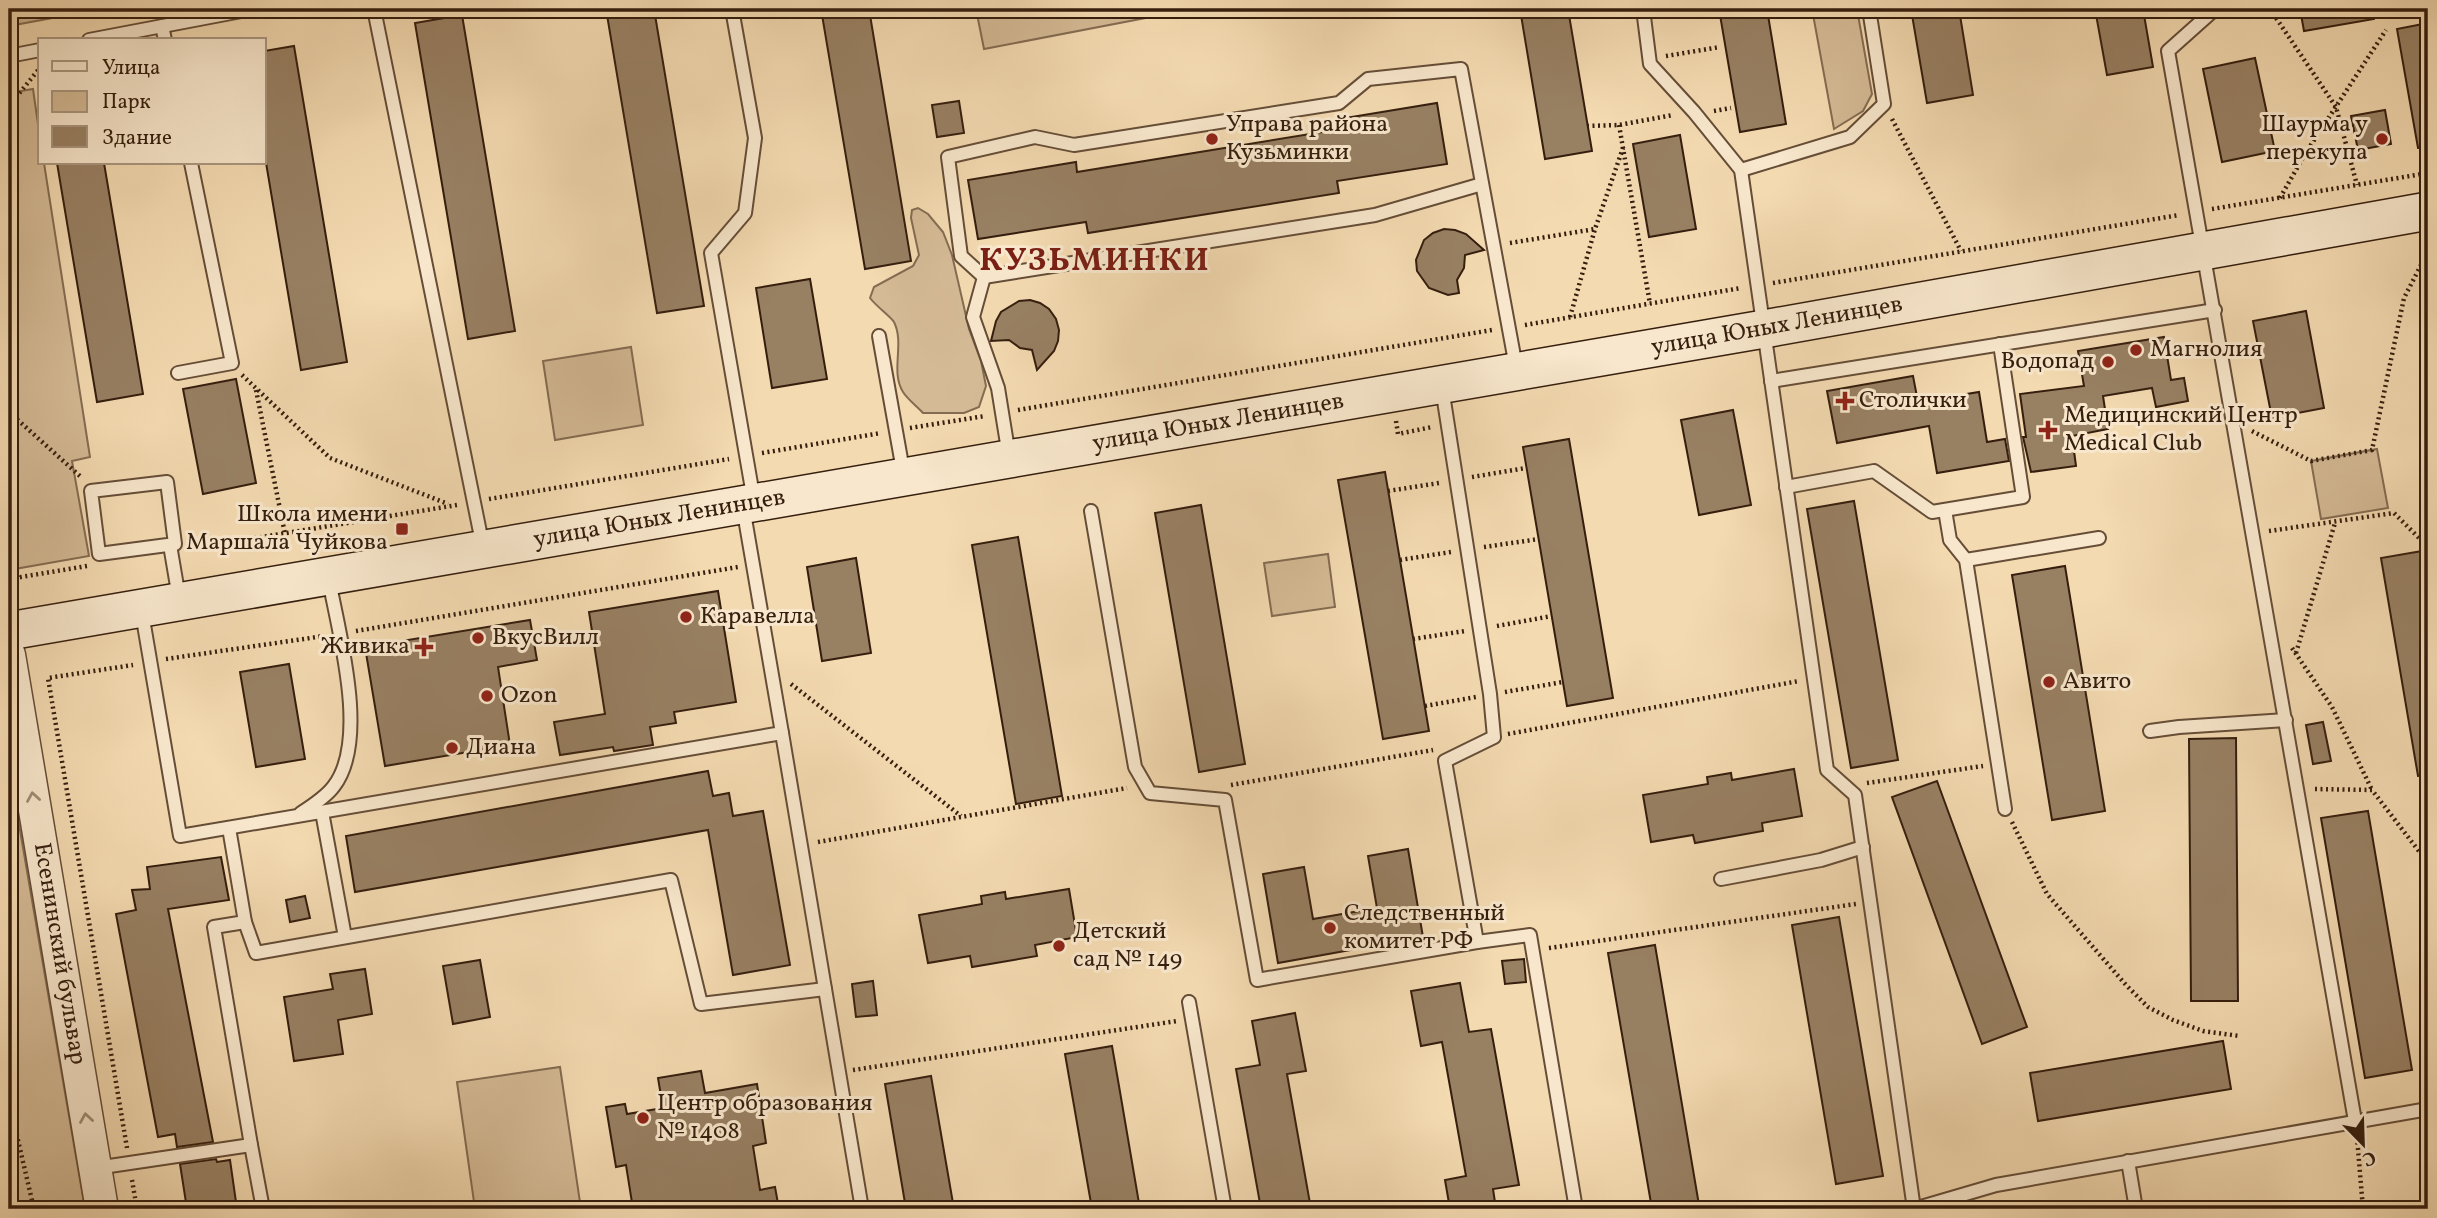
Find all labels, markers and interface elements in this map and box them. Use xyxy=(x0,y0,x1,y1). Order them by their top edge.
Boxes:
legend xyxy=(38,38,266,164)
text: Улица xyxy=(102,54,160,83)
text: Парк xyxy=(102,88,151,117)
place label: Управа района Кузьминки xyxy=(1226,108,1388,170)
place label: Шаурма у перекупа xyxy=(2261,108,2368,170)
text: Здание xyxy=(102,124,172,153)
marker: Управа района Кузьминки xyxy=(1204,131,1220,147)
marker: Шаурма у перекупа xyxy=(2374,131,2390,147)
district label: КУЗЬМИНКИ xyxy=(979,240,1211,284)
street label: улица Юных Ленинцев xyxy=(1649,288,1905,365)
place label: Магнолия xyxy=(2150,333,2262,367)
marker: Магнолия xyxy=(2128,342,2144,358)
place label: Водопад xyxy=(2000,345,2094,379)
marker: Водопад xyxy=(2100,354,2116,370)
place label: Столички xyxy=(1859,384,1967,418)
street label: улица Юных Ленинцев xyxy=(1090,385,1347,461)
marker: Столички xyxy=(1837,393,1853,409)
place label: Медицинский Центр Medical Club xyxy=(2064,399,2298,461)
marker: Медицинский Центр Medical Club xyxy=(2038,420,2058,440)
street label: улица Юных Ленинцев xyxy=(531,481,788,557)
place label: Школа имени Маршала Чуйкова xyxy=(186,498,388,560)
marker: Школа имени Маршала Чуйкова xyxy=(394,521,410,537)
place label: Каравелла xyxy=(700,600,815,634)
marker: Каравелла xyxy=(678,609,694,625)
place label: ВкусВилл xyxy=(492,621,599,655)
place label: Живика xyxy=(321,630,410,664)
marker: ВкусВилл xyxy=(470,630,486,646)
marker: Живика xyxy=(416,639,432,655)
place label: Авито xyxy=(2063,665,2131,699)
marker: Авито xyxy=(2041,674,2057,690)
place label: Ozon xyxy=(501,679,558,713)
marker: Ozon xyxy=(479,688,495,704)
place label: Диана xyxy=(466,731,537,765)
marker: Диана xyxy=(444,740,460,756)
one-way arrow xyxy=(26,791,41,803)
street label: Есенинский бульвар xyxy=(24,840,95,1067)
place label: Следственный комитет РФ xyxy=(1344,897,1505,959)
place label: Детский сад № 149 xyxy=(1073,915,1182,977)
marker: Следственный комитет РФ xyxy=(1322,920,1338,936)
marker: Детский сад № 149 xyxy=(1051,938,1067,954)
place label: Центр образования № 1408 xyxy=(657,1087,873,1149)
marker: Центр образования № 1408 xyxy=(635,1110,651,1126)
north arrow xyxy=(2328,1110,2398,1180)
one-way arrow xyxy=(79,1112,94,1124)
text: С xyxy=(2358,1143,2380,1172)

